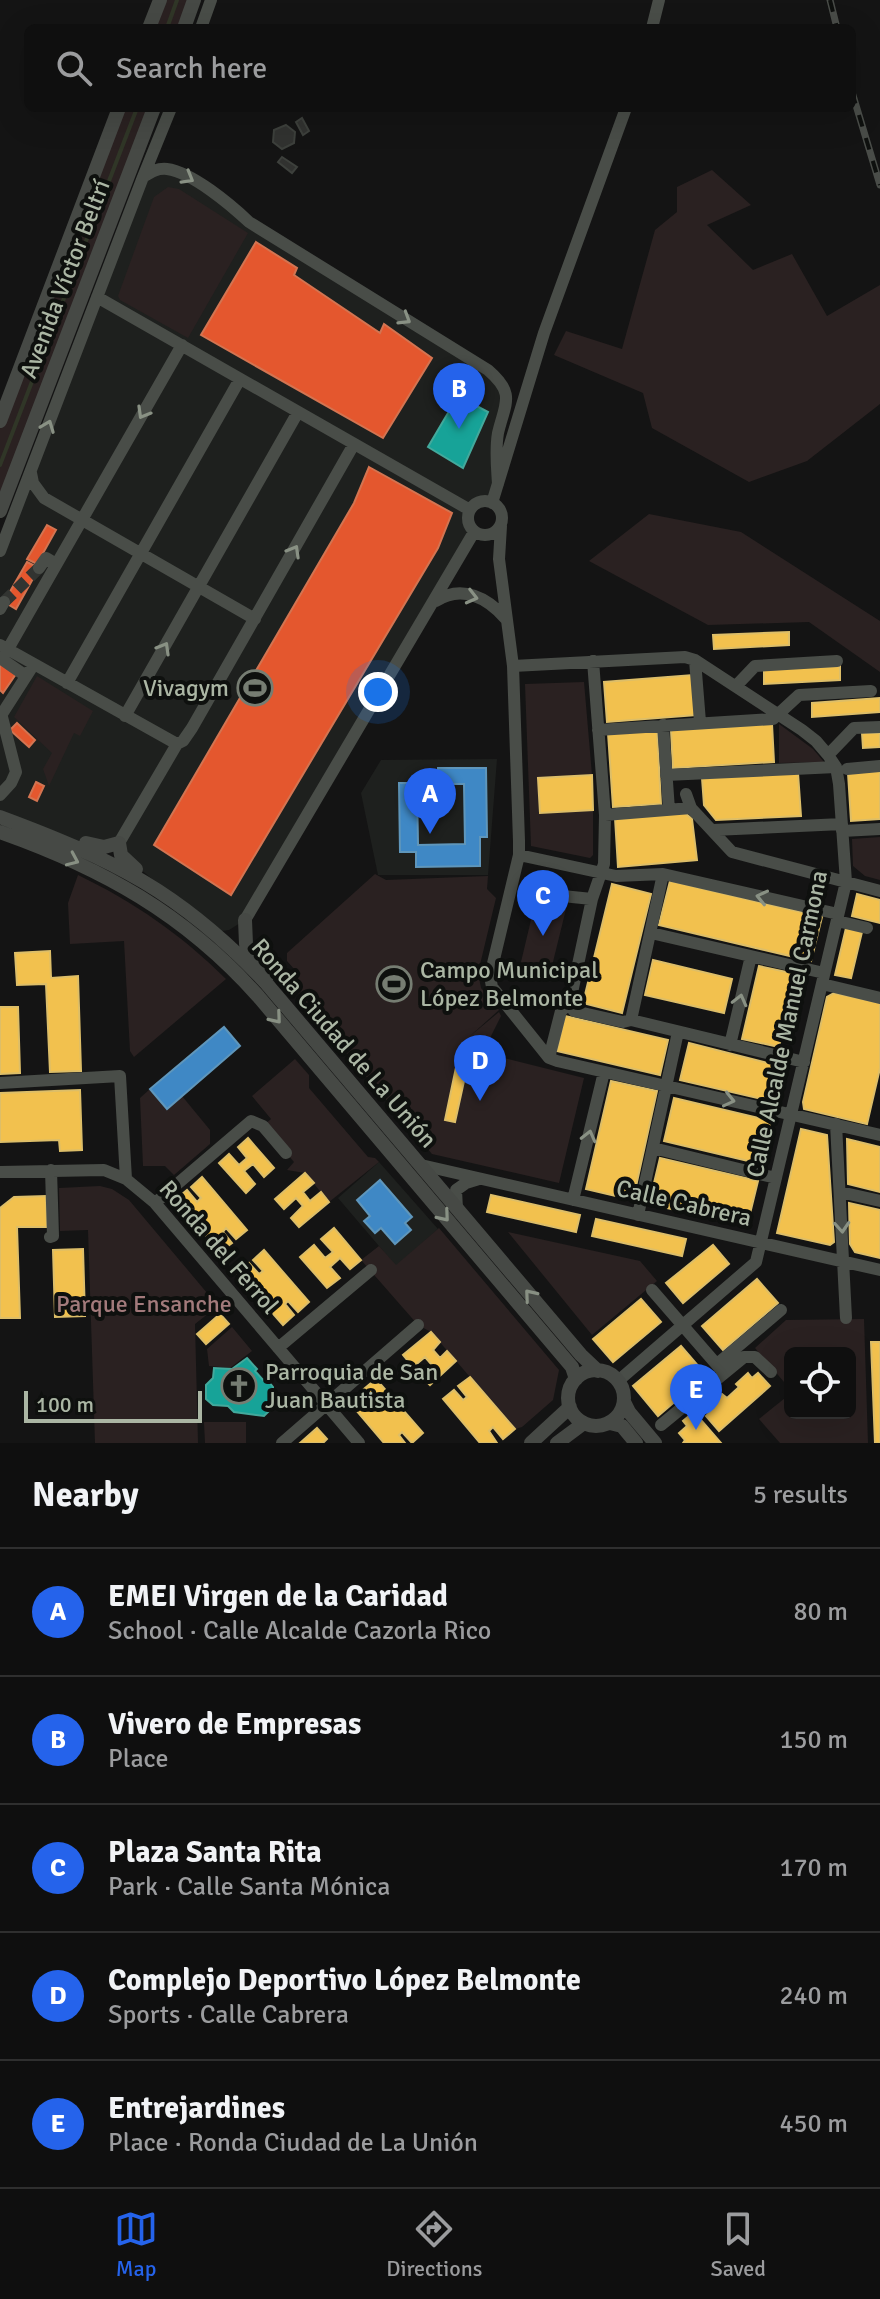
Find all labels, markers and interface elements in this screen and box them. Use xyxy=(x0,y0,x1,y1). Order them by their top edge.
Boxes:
search box xyxy=(24,24,856,112)
icon: search xyxy=(52,46,96,90)
text: Search here xyxy=(116,50,267,87)
one-way arrow xyxy=(179,168,194,184)
street label: Avenida Víctor Beltrí xyxy=(13,175,117,383)
one-way arrow xyxy=(397,309,411,324)
pin: B xyxy=(433,363,485,429)
one-way arrow xyxy=(137,404,153,419)
one-way arrow xyxy=(38,420,55,434)
one-way arrow xyxy=(284,545,300,560)
one-way arrow xyxy=(465,587,479,604)
one-way arrow xyxy=(154,642,170,657)
sports icon: Vivagym xyxy=(236,669,274,707)
your location xyxy=(358,672,398,712)
place label: Vivagym xyxy=(143,673,229,703)
pin: A xyxy=(404,768,456,834)
one-way arrow xyxy=(64,850,79,866)
street label: Calle Alcalde Manuel Carmona xyxy=(740,868,834,1180)
pin: C xyxy=(517,870,569,936)
one-way arrow xyxy=(756,889,769,906)
street label: Ronda Ciudad de La Unión xyxy=(245,932,443,1154)
place label: Campo Municipal López Belmonte xyxy=(420,955,598,1013)
sports icon: Campo Municipal López Belmonte xyxy=(375,965,413,1003)
one-way arrow xyxy=(731,994,748,1008)
one-way arrow xyxy=(266,1008,281,1023)
pin: D xyxy=(454,1035,506,1101)
one-way arrow xyxy=(721,1091,735,1108)
one-way arrow xyxy=(579,1129,596,1143)
street label: Calle Cabrera xyxy=(614,1173,754,1233)
street label: Ronda del Ferrol xyxy=(153,1174,285,1320)
one-way arrow xyxy=(434,1207,449,1221)
one-way arrow xyxy=(833,1221,850,1234)
park label: Parque Ensanche xyxy=(56,1289,232,1319)
one-way arrow xyxy=(525,1290,540,1305)
map controls xyxy=(784,1347,856,1419)
button: locate xyxy=(784,1347,856,1419)
place label: Parroquia de San Juan Bautista xyxy=(265,1357,438,1415)
pin: E xyxy=(670,1364,722,1430)
church icon: Parroquia de San Juan Bautista xyxy=(220,1367,258,1405)
scale bar xyxy=(24,1387,202,1423)
text: 100 m xyxy=(36,1391,94,1418)
text: Nearby xyxy=(32,1474,139,1516)
text: 5 results xyxy=(753,1479,848,1511)
text: EMEI Virgen de la Caridad xyxy=(108,1578,448,1615)
text: A xyxy=(50,1596,66,1628)
text: 80 m xyxy=(793,1596,848,1628)
text: School · Calle Alcalde Cazorla Rico xyxy=(108,1615,491,1647)
text: Vivero de Empresas xyxy=(108,1706,361,1743)
text: B xyxy=(50,1724,66,1756)
text: 150 m xyxy=(779,1724,848,1756)
text: Place xyxy=(108,1743,169,1775)
text: Plaza Santa Rita xyxy=(108,1834,322,1871)
text: C xyxy=(50,1852,66,1884)
text: 170 m xyxy=(779,1852,848,1884)
text: Park · Calle Santa Mónica xyxy=(108,1871,390,1903)
text: Complejo Deportivo López Belmonte xyxy=(108,1962,581,1999)
text: D xyxy=(49,1980,67,2012)
text: 240 m xyxy=(779,1980,848,2012)
text: Sports · Calle Cabrera xyxy=(108,1999,349,2031)
text: Entrejardines xyxy=(108,2090,285,2127)
text: E xyxy=(51,2108,65,2140)
text: 450 m xyxy=(779,2108,848,2140)
text: Place · Ronda Ciudad de La Unión xyxy=(108,2127,478,2159)
tab: Map xyxy=(114,2207,158,2282)
tab: Directions xyxy=(386,2207,482,2282)
tab: Saved xyxy=(711,2207,766,2282)

